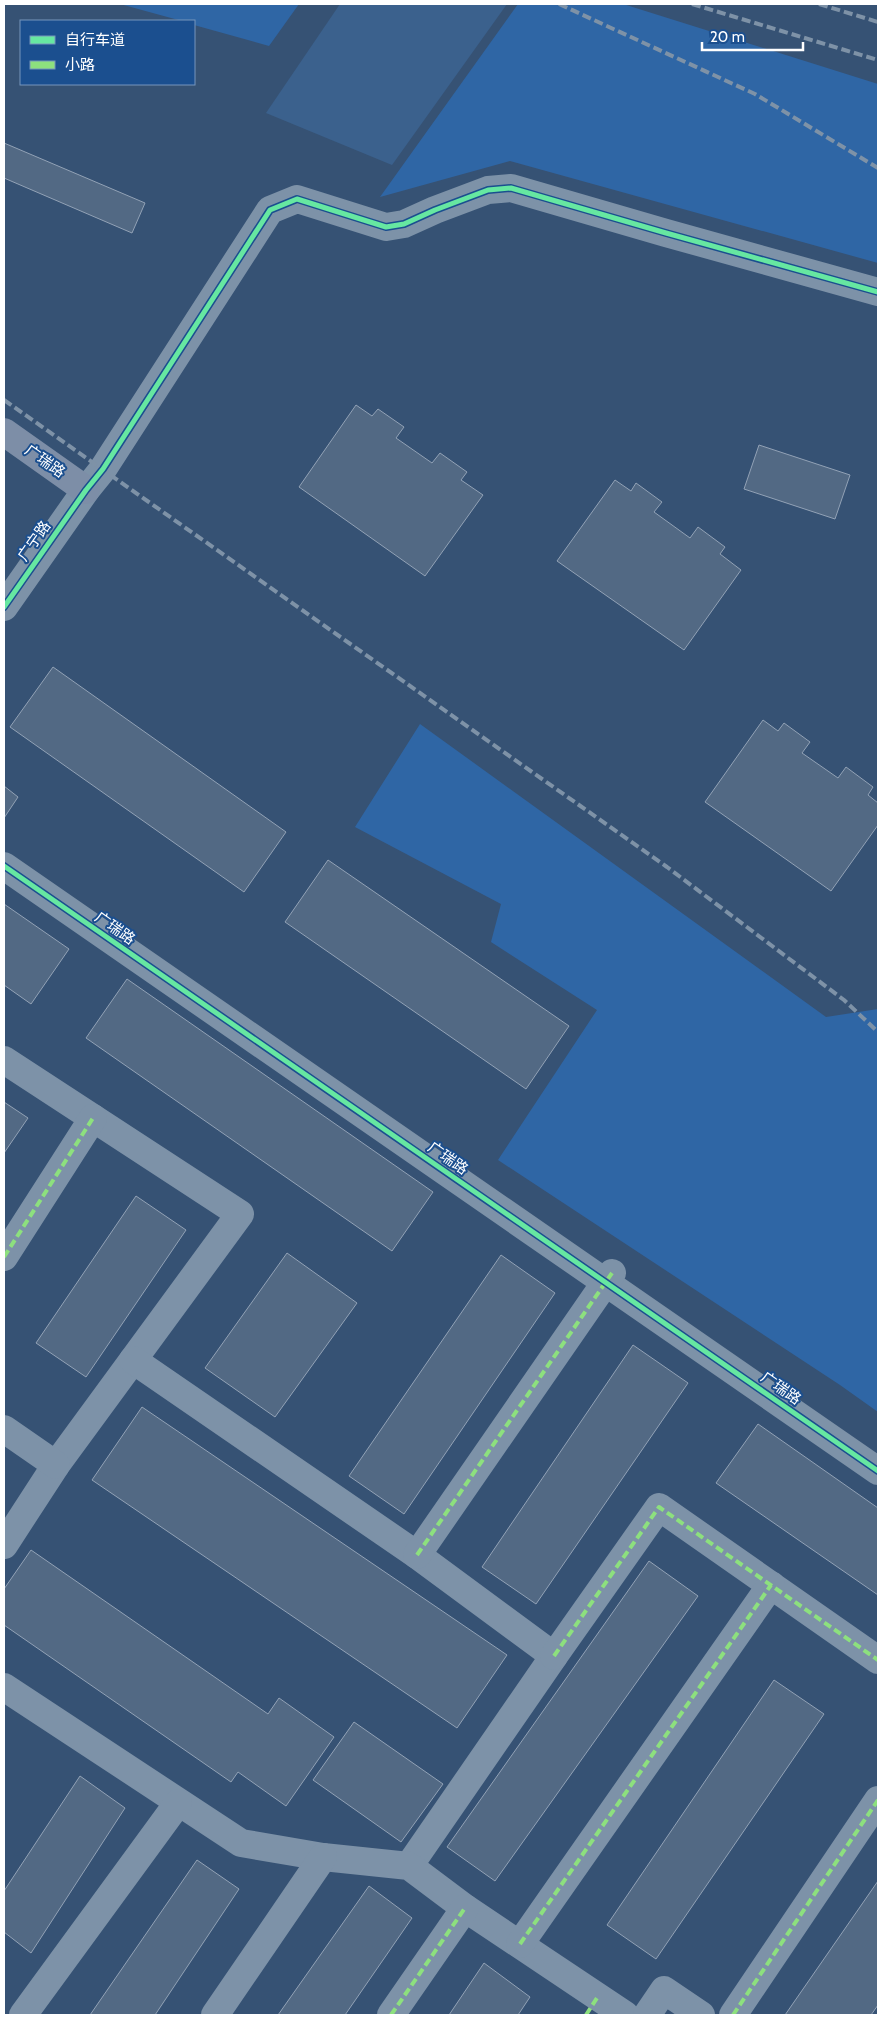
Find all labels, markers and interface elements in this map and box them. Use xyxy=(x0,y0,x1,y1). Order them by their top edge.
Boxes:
legend xyxy=(20,20,195,85)
scale bar xyxy=(702,20,803,52)
text: 20 m xyxy=(710,28,745,46)
text: 自行车道 xyxy=(65,31,125,49)
text: 小路 xyxy=(65,56,95,74)
street label: 广瑞路 xyxy=(21,441,69,481)
street label: 广宁路 xyxy=(14,517,54,565)
street label: 广瑞路 xyxy=(91,908,139,948)
street label: 广瑞路 xyxy=(424,1138,472,1178)
street label: 广瑞路 xyxy=(757,1368,805,1408)

